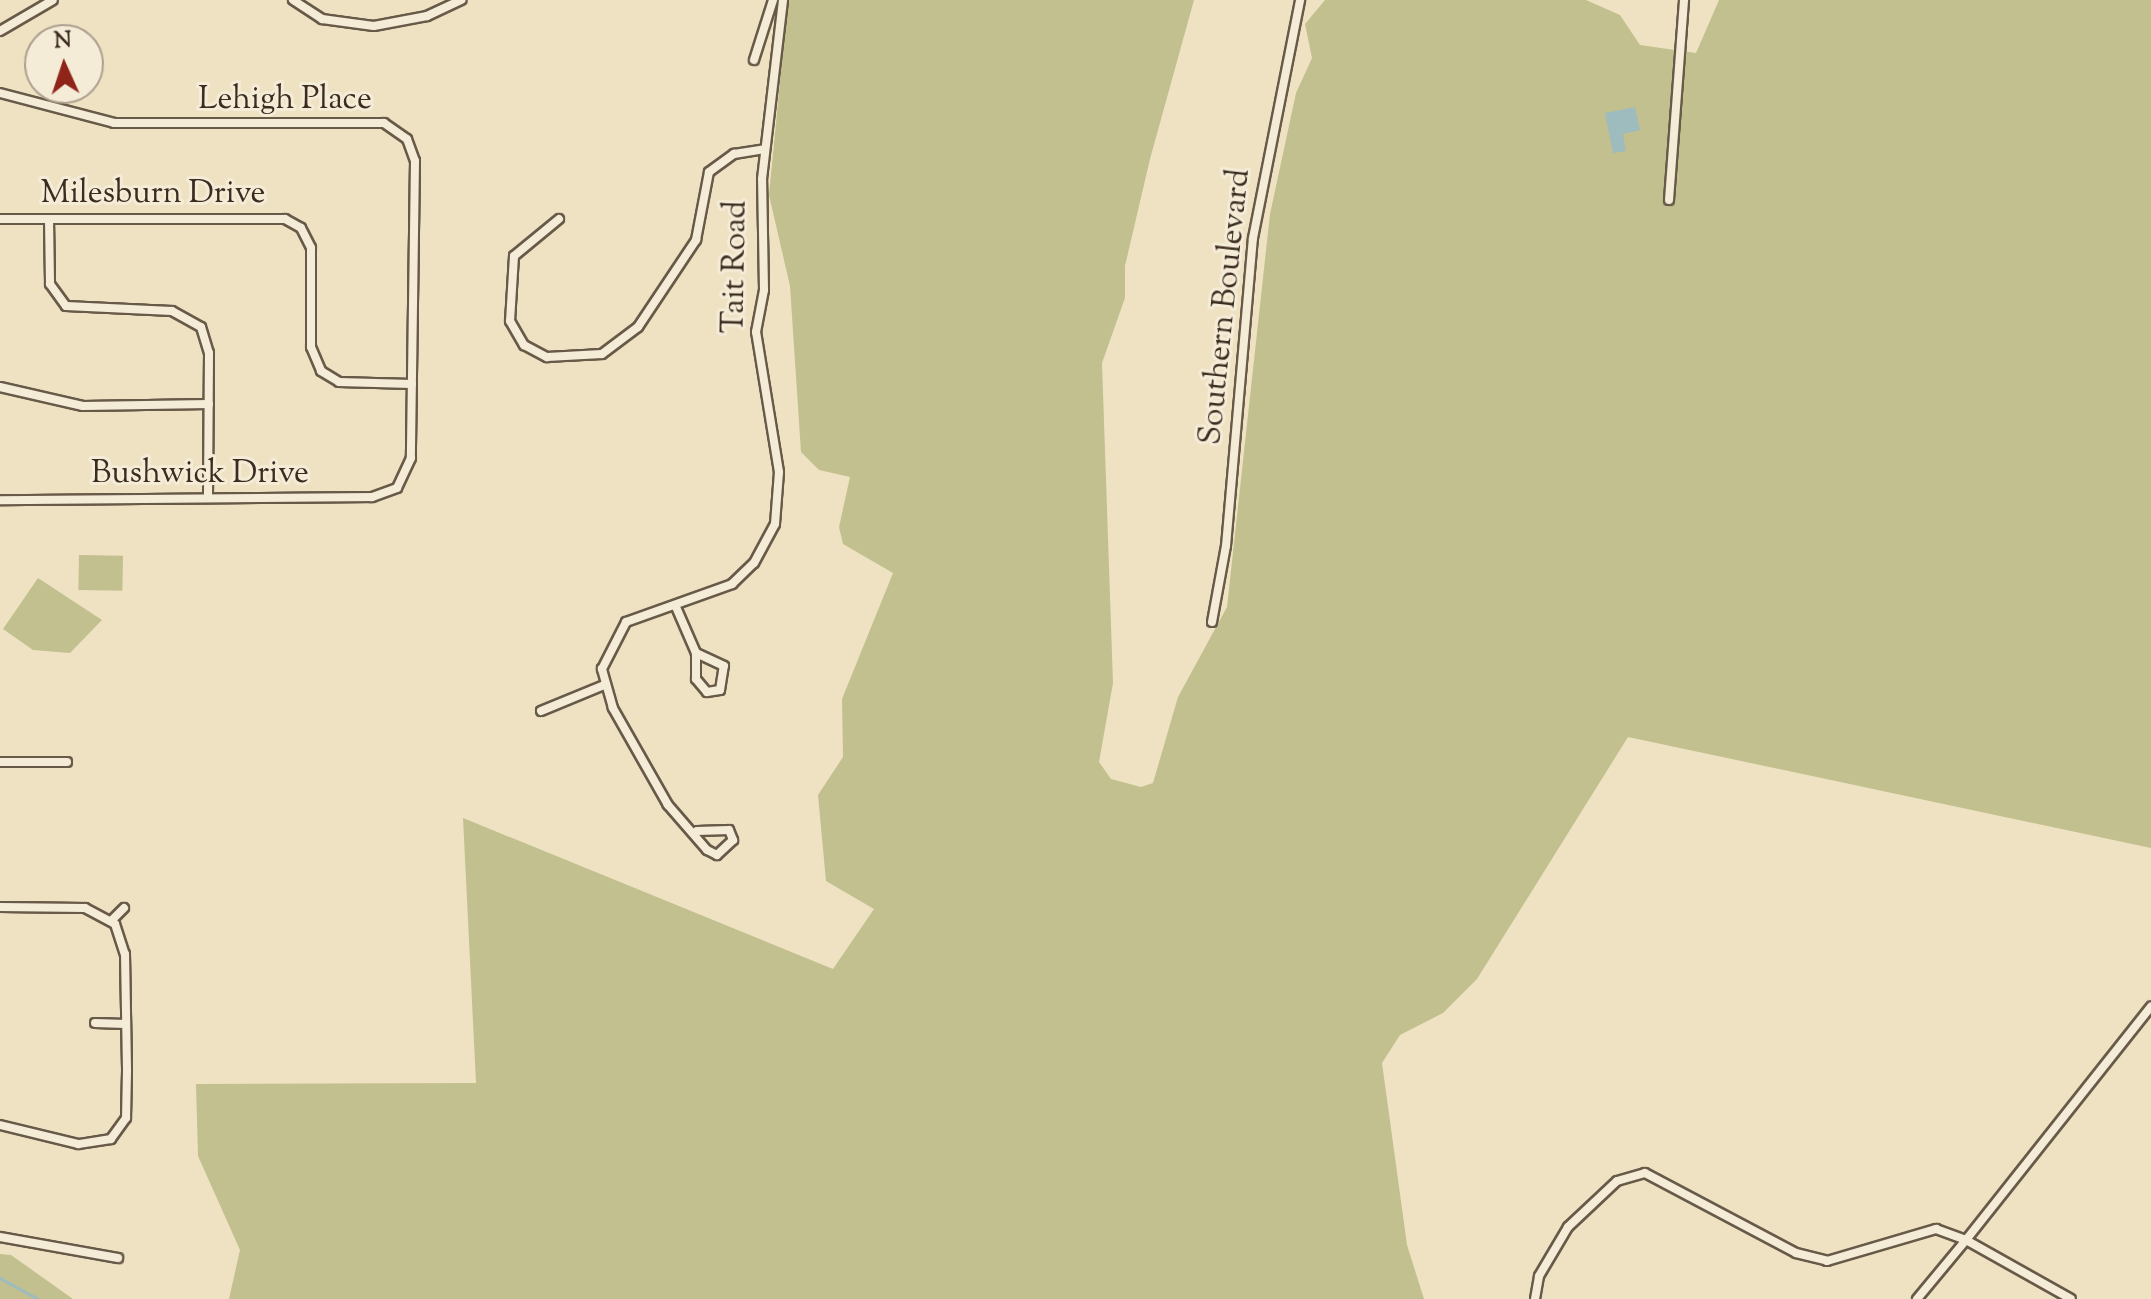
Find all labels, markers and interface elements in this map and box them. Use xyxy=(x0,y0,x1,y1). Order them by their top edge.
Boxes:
north arrow xyxy=(24,24,104,104)
text: N xyxy=(53,26,72,58)
street label: Lehigh Place xyxy=(198,81,372,119)
street label: Southern Boulevard xyxy=(1192,167,1260,447)
street label: Milesburn Drive xyxy=(41,175,265,213)
street label: Tait Road xyxy=(716,200,756,334)
street label: Bushwick Drive xyxy=(91,455,309,493)

